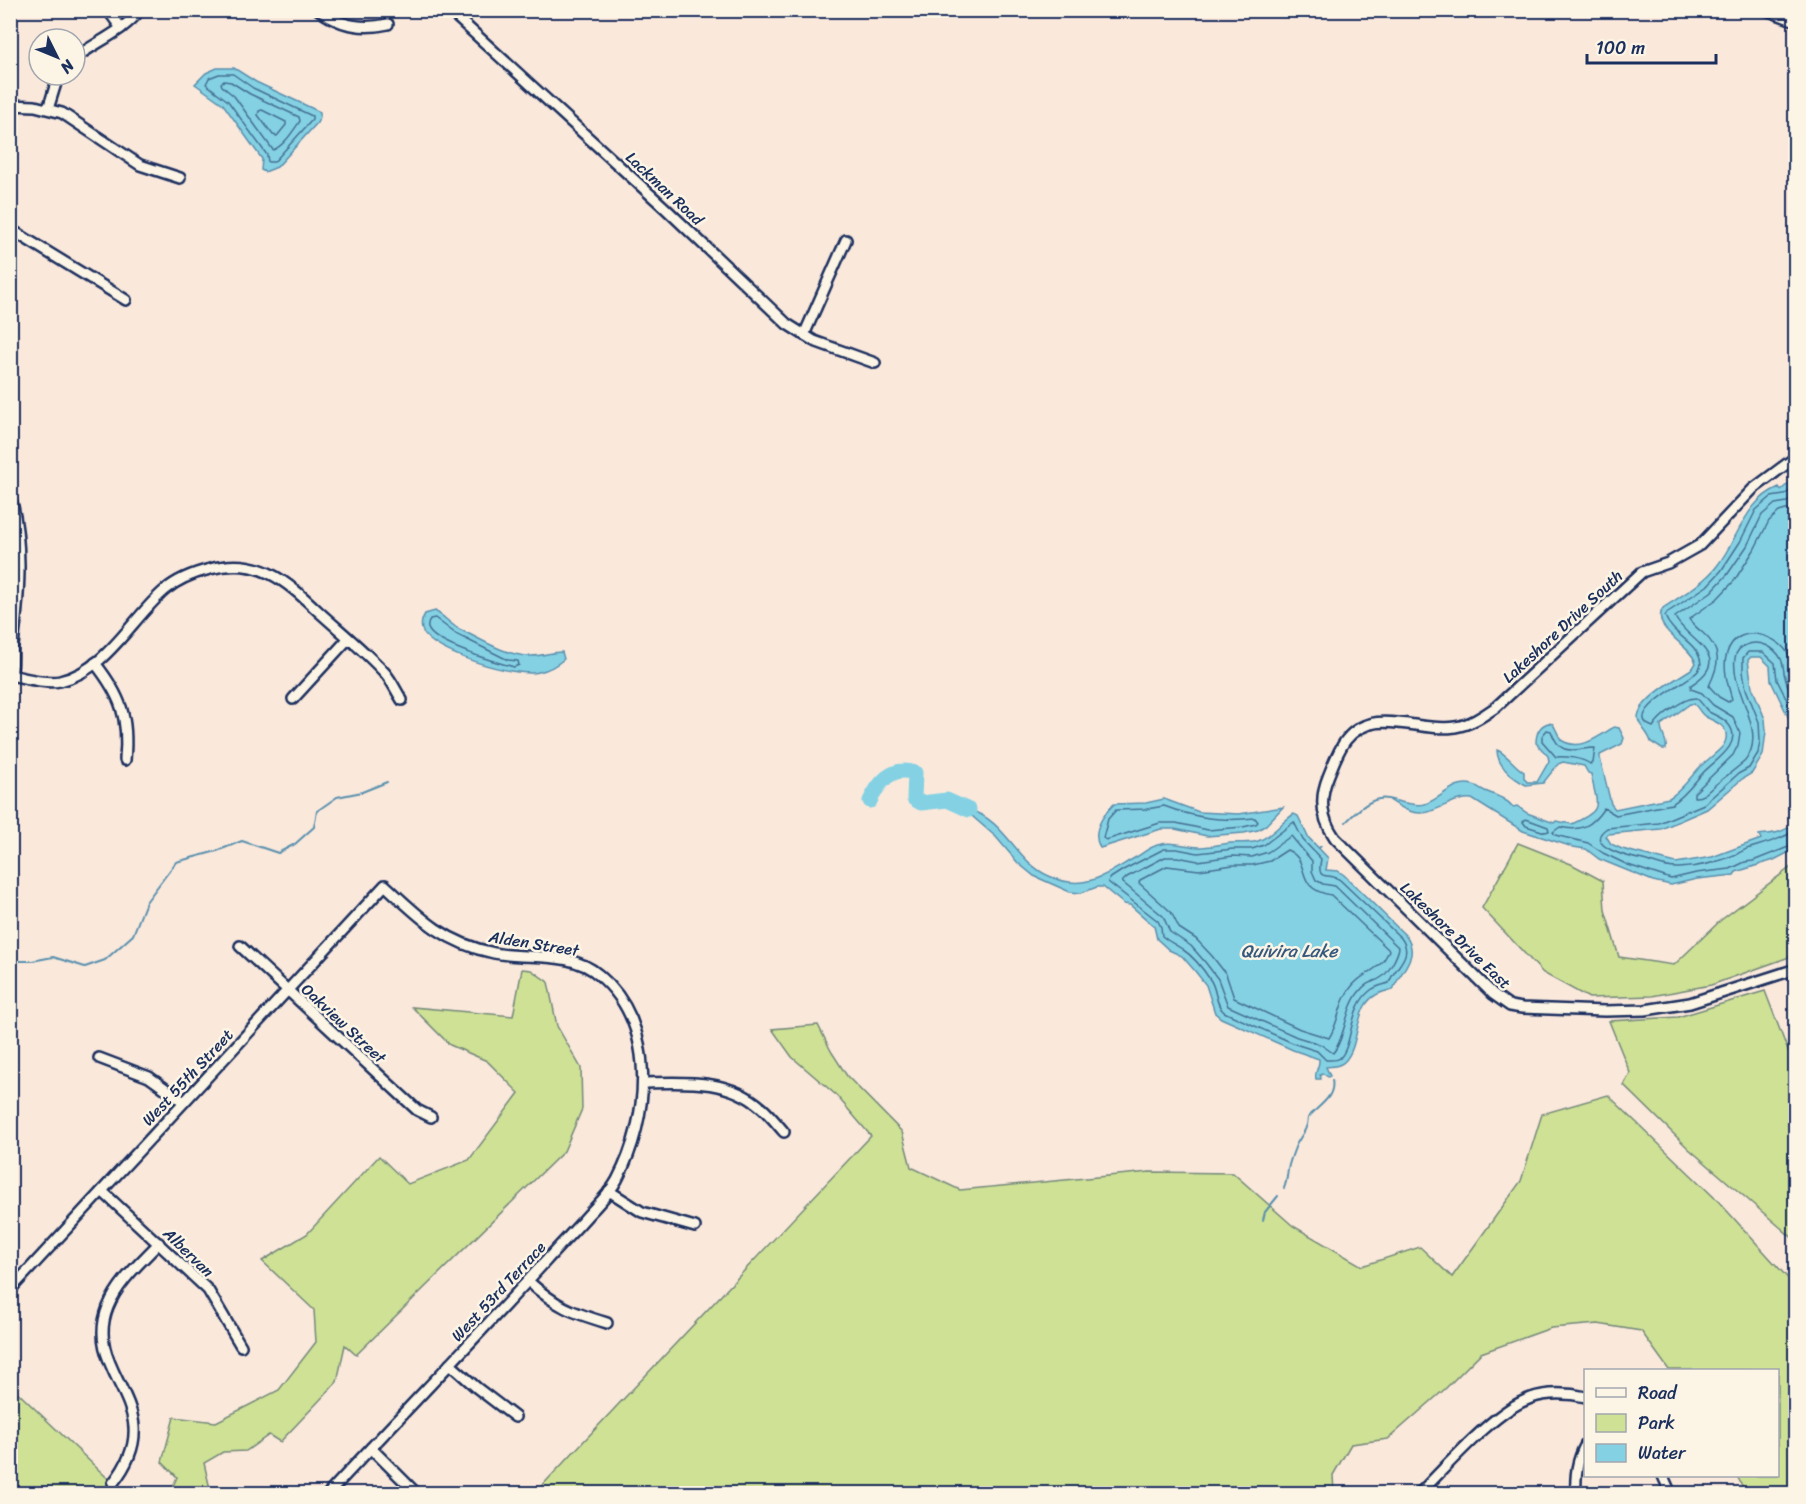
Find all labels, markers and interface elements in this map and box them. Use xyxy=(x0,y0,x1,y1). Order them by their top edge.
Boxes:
north arrow xyxy=(27,27,87,87)
scale bar xyxy=(1587,27,1716,65)
text: 100 m xyxy=(1596,32,1645,64)
text: N xyxy=(53,52,83,81)
street label: Lackman Road xyxy=(619,144,712,234)
street label: Lakeshore Drive South xyxy=(1495,562,1630,690)
street label: Lakeshore Drive East xyxy=(1393,874,1518,996)
street label: Alden Street xyxy=(486,922,581,965)
water label: Quivira Lake xyxy=(1241,935,1339,967)
street label: Oakview Street xyxy=(294,976,394,1071)
street label: West 55th Street xyxy=(134,1022,240,1133)
street label: Albervan xyxy=(155,1220,221,1285)
street label: West 53rd Terrace xyxy=(444,1234,553,1349)
legend xyxy=(1584,1369,1779,1477)
text: Road xyxy=(1638,1377,1678,1409)
text: Park xyxy=(1638,1407,1675,1439)
text: Water xyxy=(1638,1437,1687,1469)

